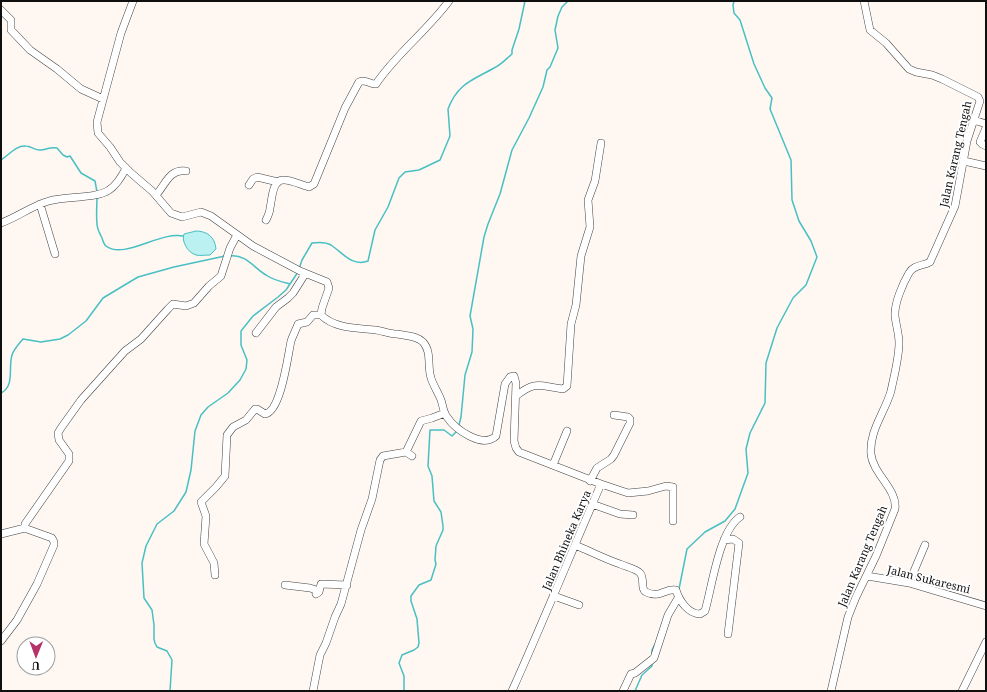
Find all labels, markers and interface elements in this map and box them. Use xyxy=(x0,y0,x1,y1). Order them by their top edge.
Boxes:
street label: Jalan Karang Tengah xyxy=(935,99,975,210)
street label: Jalan Bhineka Karya xyxy=(538,488,594,593)
street label: Jalan Karang Tengah xyxy=(833,503,890,610)
street label: Jalan Sukaresmi xyxy=(885,561,973,597)
north arrow xyxy=(16,636,56,676)
text: U xyxy=(31,659,40,674)

